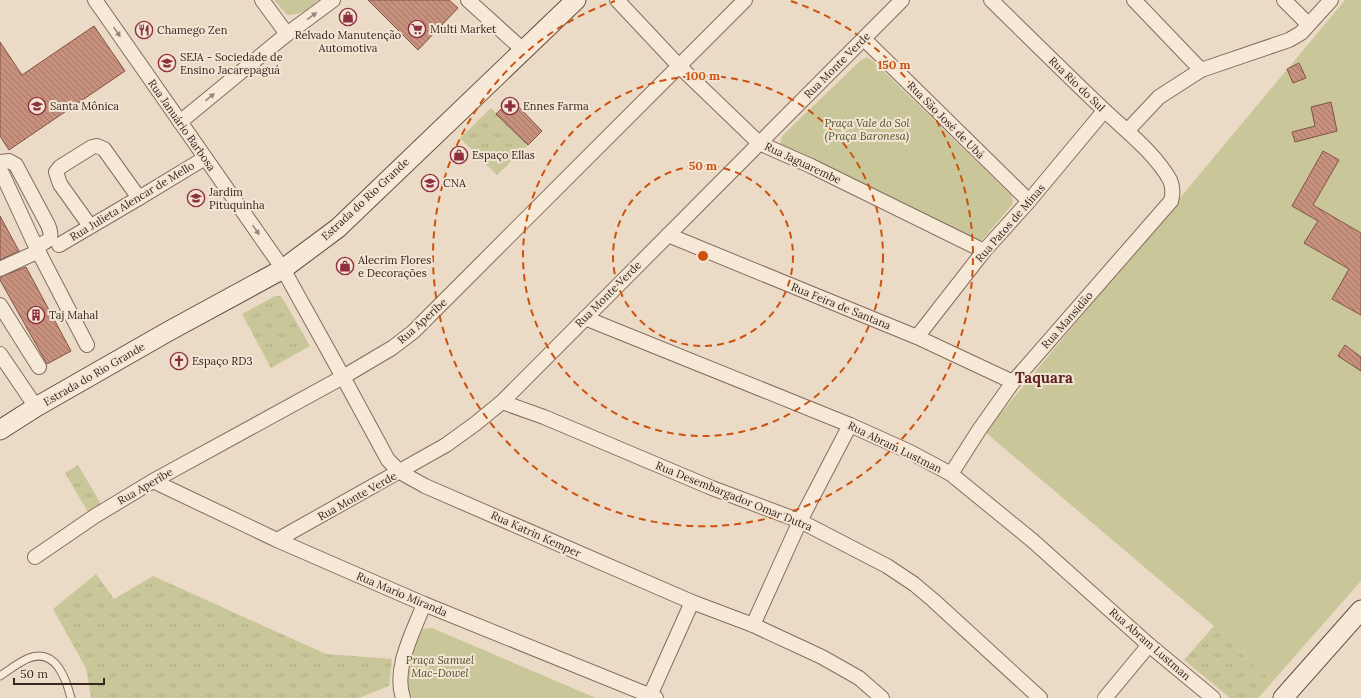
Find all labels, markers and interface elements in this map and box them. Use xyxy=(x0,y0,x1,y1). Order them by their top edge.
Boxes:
shop icon: Relvado Manutenção Automotiva xyxy=(338,7,358,27)
one-way arrow xyxy=(306,12,317,20)
supermarket icon: Multi Market xyxy=(407,19,427,39)
restaurant icon: Chamego Zen xyxy=(134,20,154,40)
place label: Multi Market xyxy=(430,22,497,36)
place label: Chamego Zen xyxy=(157,23,228,37)
one-way arrow xyxy=(113,27,121,37)
place label: Relvado Manutenção Automotiva xyxy=(295,28,401,55)
street label: Rua Monte Verde xyxy=(801,29,873,101)
place label: SEJA - Sociedade de Ensino Jacarepaguá xyxy=(180,50,283,77)
school or university icon: SEJA - Sociedade de Ensino Jacarepaguá xyxy=(157,53,177,73)
street label: Rua Rio do Sul xyxy=(1046,54,1108,114)
text: 150 m xyxy=(877,57,911,72)
text: 100 m xyxy=(686,68,720,83)
street label: Rua Januário Barbosa xyxy=(145,77,219,174)
street label: Rua São José de Ubá xyxy=(904,78,988,162)
one-way arrow xyxy=(205,93,216,102)
school or university icon: Santa Mônica xyxy=(27,96,47,116)
pharmacy icon: Ennes Farma xyxy=(500,96,520,116)
place label: Santa Mônica xyxy=(50,99,119,113)
place label: Ennes Farma xyxy=(523,99,589,113)
park label: Praça Vale do Sol (Praça Baronesa) xyxy=(824,116,910,144)
street label: Rua Jaguarembe xyxy=(763,139,844,187)
shop icon: Espaço Ellas xyxy=(449,145,469,165)
place label: Espaço Ellas xyxy=(472,148,535,162)
street label: Estrada do Rio Grande xyxy=(318,155,412,243)
street label: Rua Julieta Alencar de Mello xyxy=(67,158,197,244)
text: 50 m xyxy=(689,158,717,173)
school or university icon: CNA xyxy=(420,173,440,193)
place label: CNA xyxy=(443,176,467,190)
street label: Rua Patos de Minas xyxy=(972,181,1048,265)
place label: Jardim Pituquinha xyxy=(208,185,265,212)
school or university icon: Jardim Pituquinha xyxy=(186,188,206,208)
one-way arrow xyxy=(252,225,260,235)
centre of rings xyxy=(696,249,710,263)
place label: Alecrim Flores e Decorações xyxy=(357,253,431,280)
shop icon: Alecrim Flores e Decorações xyxy=(335,256,355,276)
street label: Rua Monte Verde xyxy=(572,258,644,330)
street label: Rua Feira de Santana xyxy=(789,280,893,333)
street label: Rua Mansidão xyxy=(1038,288,1096,352)
street label: Rua Aperibe xyxy=(394,295,450,347)
building icon: Taj Mahal xyxy=(26,305,46,325)
place label: Taj Mahal xyxy=(49,308,98,322)
street label: Estrada do Rio Grande xyxy=(41,339,147,409)
church icon: Espaço RD3 xyxy=(169,351,189,371)
place label: Espaço RD3 xyxy=(192,354,253,368)
district label: Taquara xyxy=(1015,368,1073,387)
street label: Rua Abram Lustman xyxy=(846,418,945,476)
street label: Rua Desembargador Omar Dutra xyxy=(654,458,815,534)
street label: Rua Aperibe xyxy=(115,465,175,507)
street label: Rua Monte Verde xyxy=(315,468,399,523)
street label: Rua Katrin Kemper xyxy=(489,508,583,560)
street label: Rua Mario Miranda xyxy=(354,569,450,620)
street label: Rua Abram Lustman xyxy=(1107,605,1194,683)
park label: Praça Samuel Mac-Dowel xyxy=(406,653,474,680)
scale bar xyxy=(14,660,104,686)
text: 50 m xyxy=(20,666,48,681)

